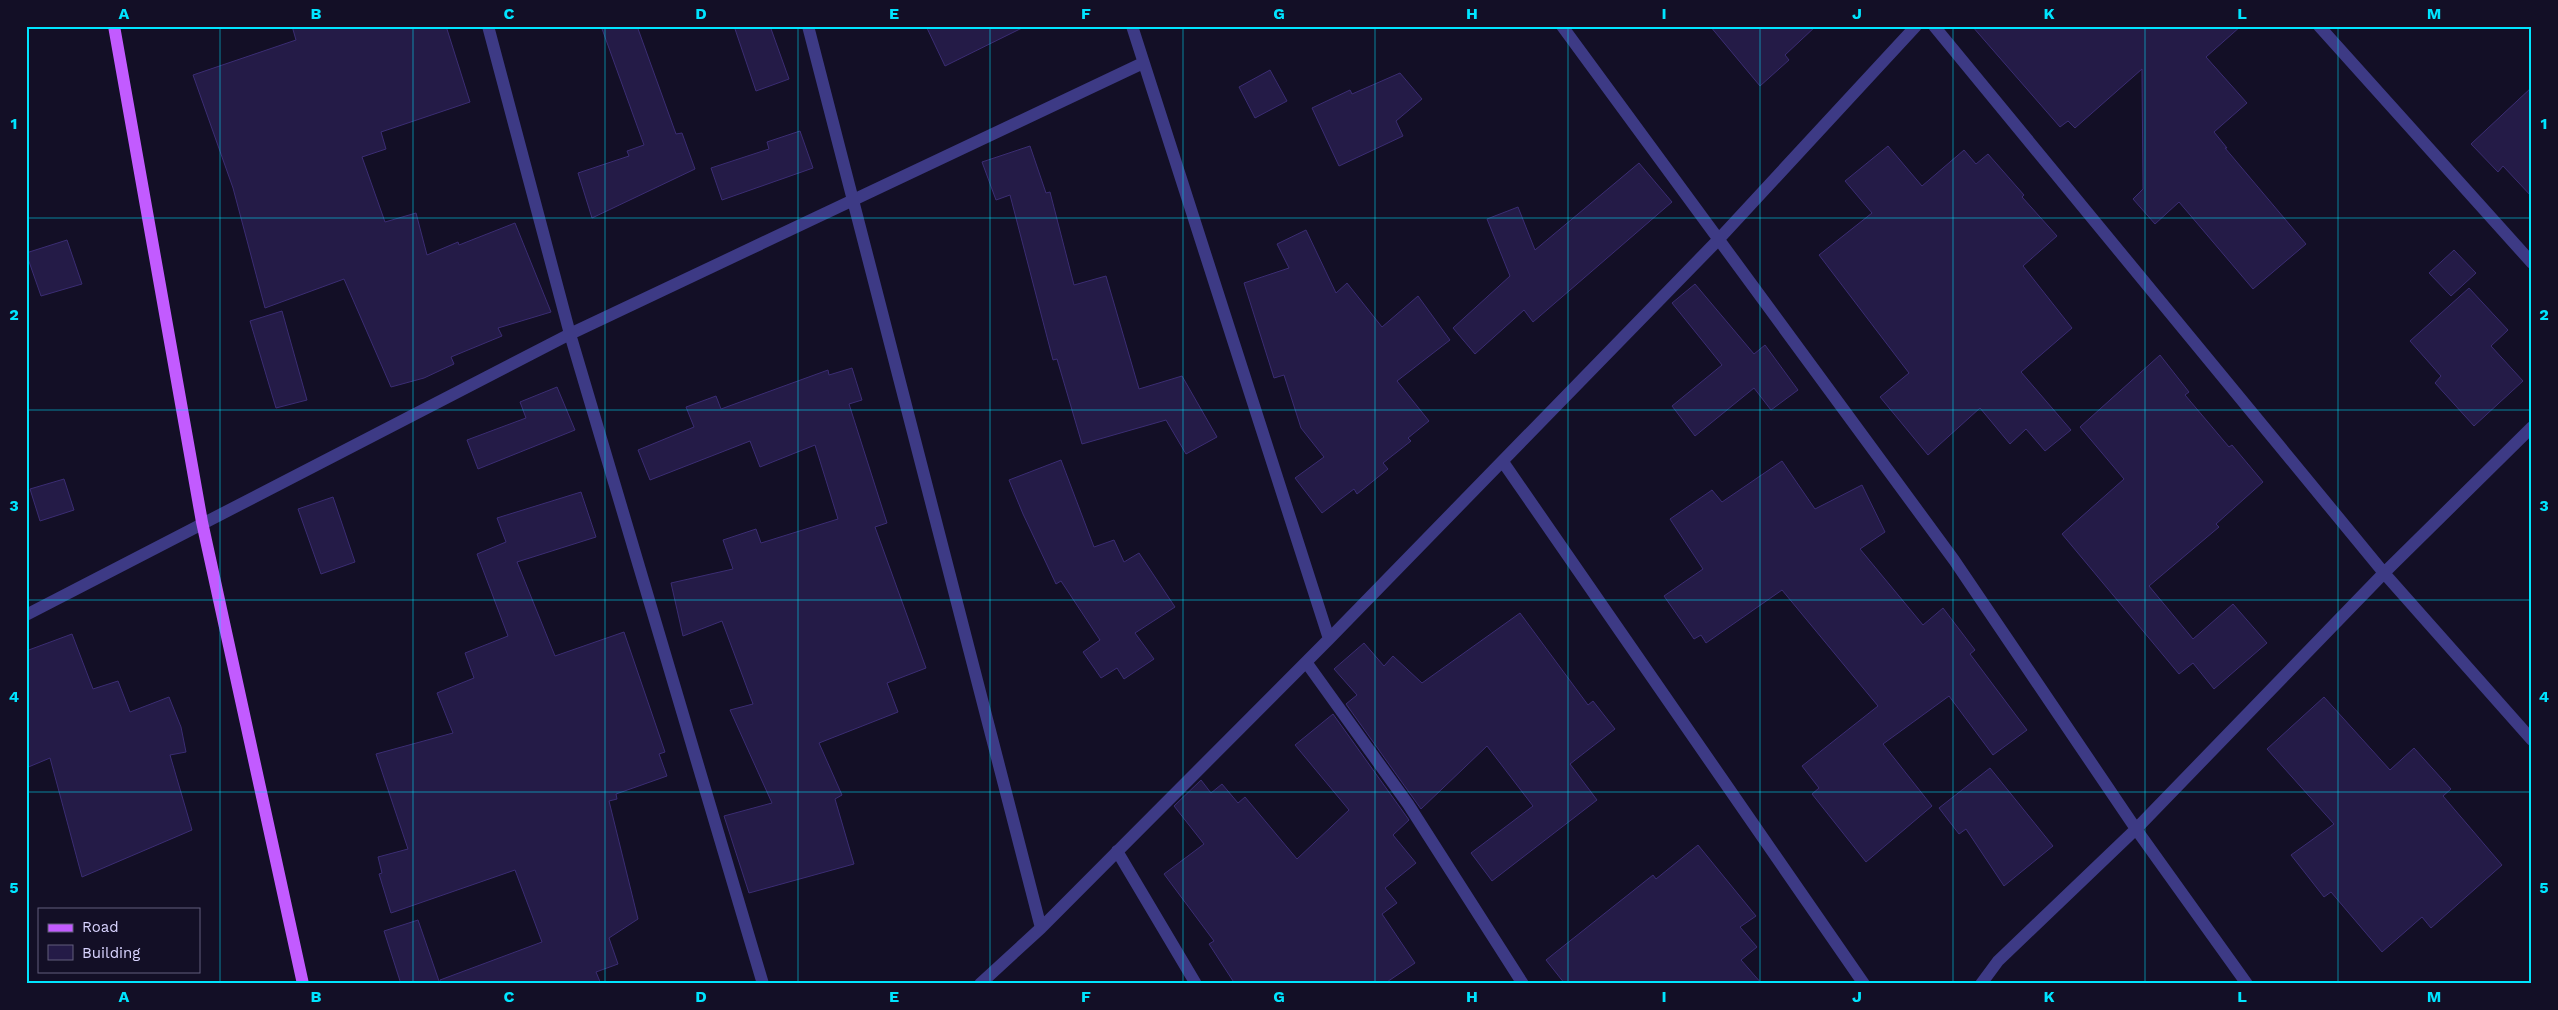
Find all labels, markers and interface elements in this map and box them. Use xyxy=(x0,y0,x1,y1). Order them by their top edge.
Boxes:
text: A xyxy=(119,4,130,23)
text: B xyxy=(311,4,322,23)
text: C xyxy=(504,4,515,23)
text: D xyxy=(695,4,707,23)
text: E xyxy=(889,4,899,23)
text: F xyxy=(1081,4,1091,23)
text: G xyxy=(1273,4,1285,23)
text: H xyxy=(1466,4,1478,23)
text: I xyxy=(1661,4,1667,23)
text: J xyxy=(1852,4,1862,23)
text: K xyxy=(2043,4,2055,23)
text: L xyxy=(2237,4,2247,23)
text: M xyxy=(2427,4,2441,23)
text: 1 xyxy=(11,114,17,133)
text: 1 xyxy=(2541,114,2547,133)
text: 2 xyxy=(9,305,19,324)
text: 2 xyxy=(2539,305,2549,324)
text: 3 xyxy=(9,496,19,515)
text: 3 xyxy=(2539,496,2549,515)
text: 4 xyxy=(9,687,19,706)
text: 4 xyxy=(2539,687,2549,706)
text: 5 xyxy=(9,878,19,897)
text: 5 xyxy=(2539,878,2549,897)
legend xyxy=(38,908,200,972)
text: Road xyxy=(82,918,119,936)
text: Building xyxy=(82,944,140,962)
text: A xyxy=(119,987,130,1006)
text: B xyxy=(311,987,322,1006)
text: C xyxy=(504,987,515,1006)
text: D xyxy=(695,987,707,1006)
text: E xyxy=(889,987,899,1006)
text: F xyxy=(1081,987,1091,1006)
text: G xyxy=(1273,987,1285,1006)
text: H xyxy=(1466,987,1478,1006)
text: I xyxy=(1661,987,1667,1006)
text: J xyxy=(1852,987,1862,1006)
text: K xyxy=(2043,987,2055,1006)
text: L xyxy=(2237,987,2247,1006)
text: M xyxy=(2427,987,2441,1006)

